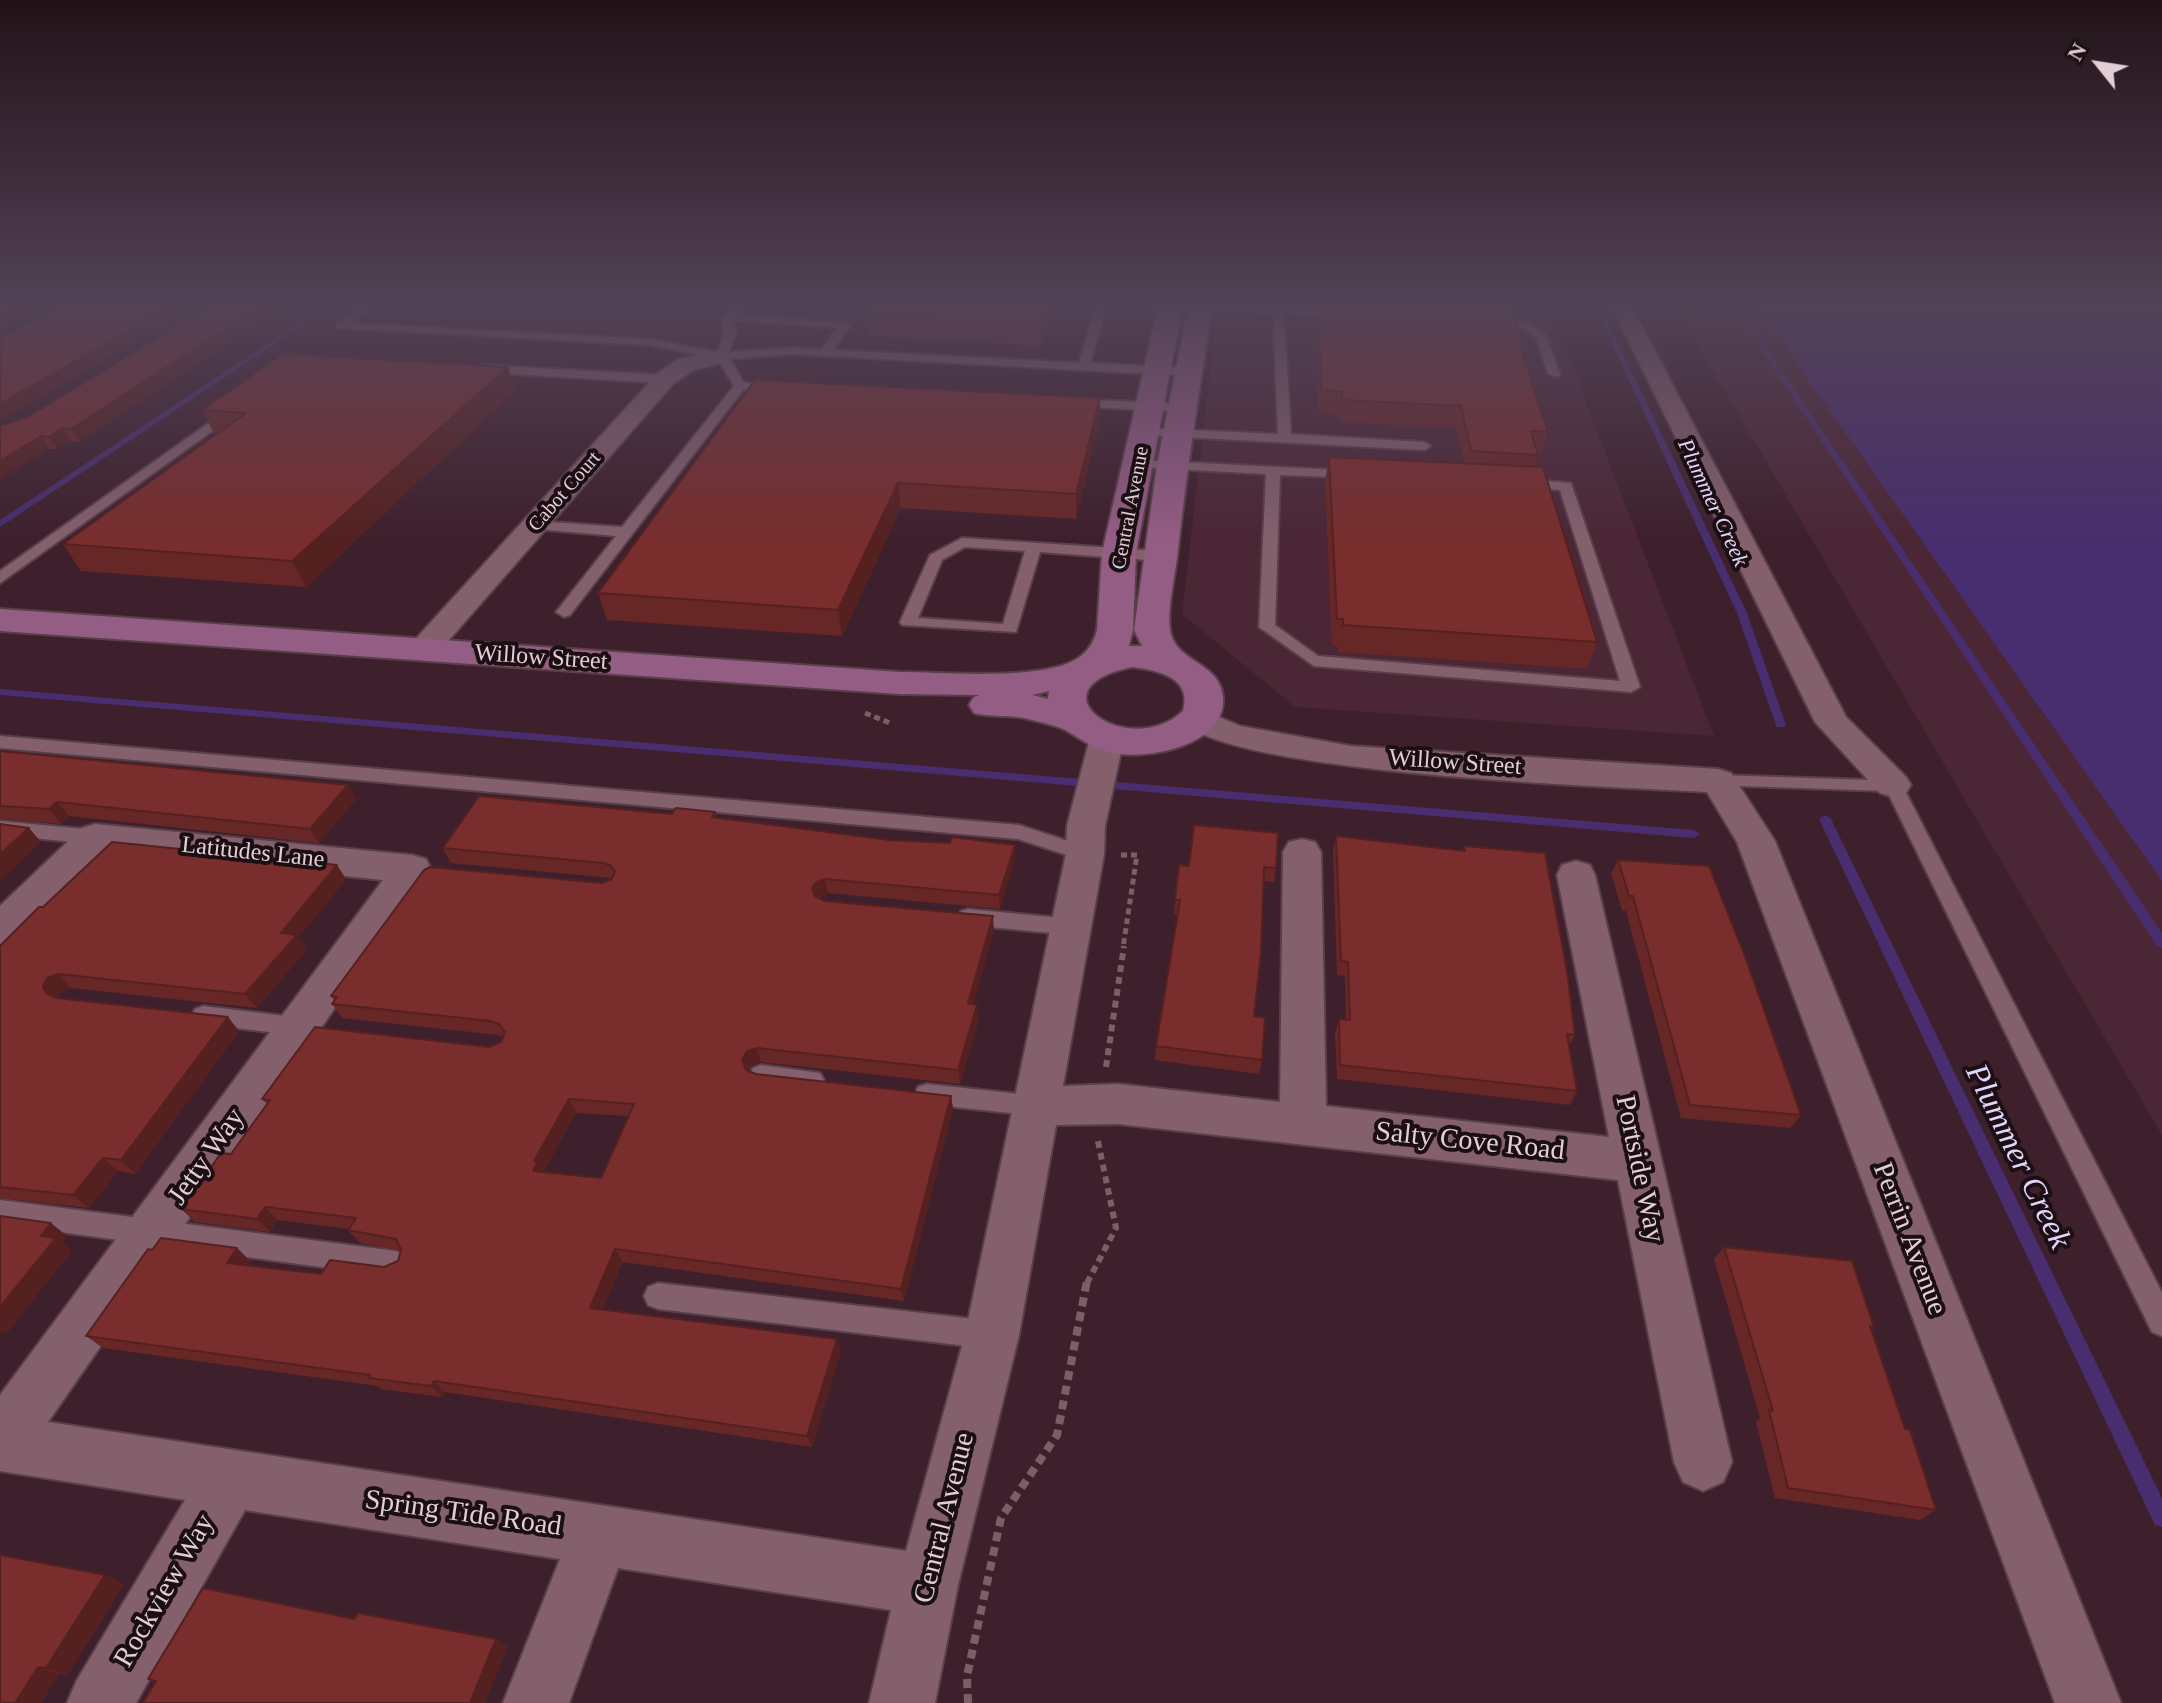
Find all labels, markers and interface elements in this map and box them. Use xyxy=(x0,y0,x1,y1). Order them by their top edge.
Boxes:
north arrow xyxy=(2058,24,2138,104)
text: N xyxy=(2062,39,2092,65)
water label: Plummer Creek xyxy=(1671,435,1753,571)
street label: Central Avenue xyxy=(1107,445,1155,571)
street label: Cabot Court xyxy=(524,447,606,537)
street label: Willow Street xyxy=(474,639,608,677)
street label: Willow Street xyxy=(1388,744,1522,782)
street label: Latitudes Lane xyxy=(180,831,326,875)
water label: Plummer Creek xyxy=(1956,1058,2078,1256)
street label: Portside Way xyxy=(1607,1092,1671,1246)
street label: Jetty Way xyxy=(162,1102,252,1212)
street label: Salty Cove Road xyxy=(1374,1115,1566,1169)
street label: Perrin Avenue xyxy=(1865,1158,1953,1320)
street label: Central Avenue xyxy=(908,1429,982,1607)
street label: Spring Tide Road xyxy=(363,1484,563,1544)
street label: Rockview Way xyxy=(108,1508,222,1674)

